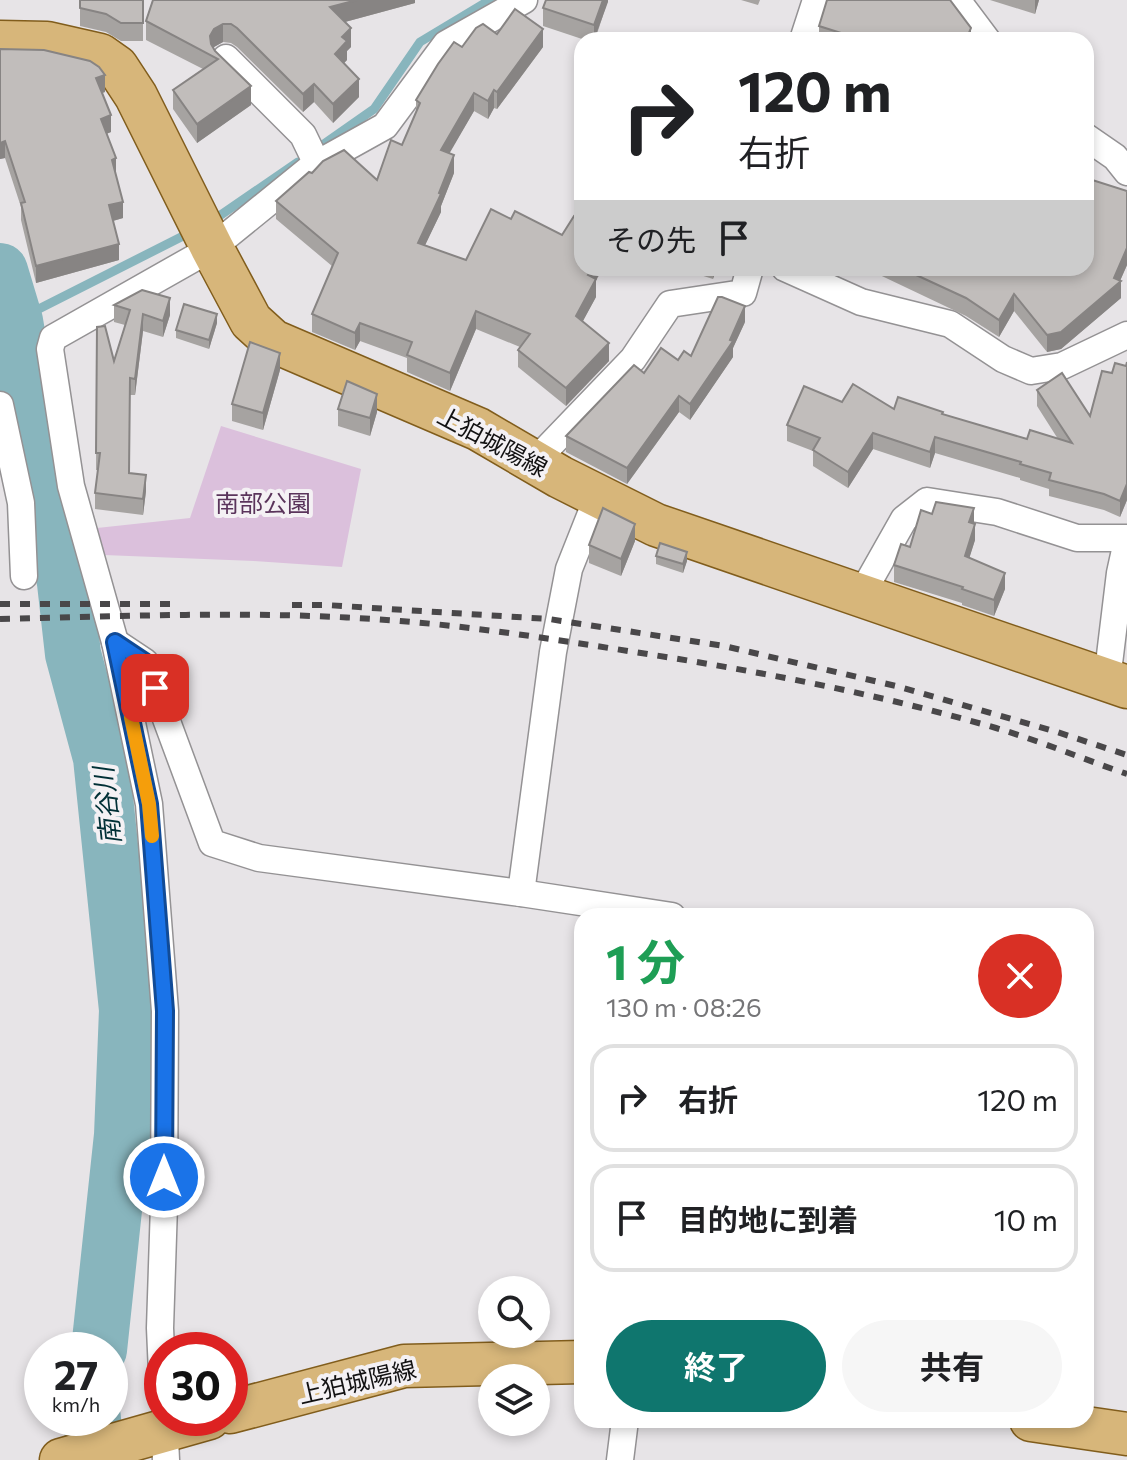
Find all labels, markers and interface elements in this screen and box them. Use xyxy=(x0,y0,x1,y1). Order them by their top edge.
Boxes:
text: 120 m xyxy=(738,55,892,124)
icon: right xyxy=(606,64,710,168)
text: 右折 xyxy=(738,129,810,173)
icon: arrive xyxy=(712,216,756,260)
text: その先 xyxy=(606,220,696,257)
street label: 上狛城陽線 xyxy=(433,400,553,482)
park label: 南部公園 xyxy=(215,488,311,517)
pin xyxy=(121,654,189,722)
icon: arrive xyxy=(133,666,177,710)
water label: 南谷川 xyxy=(86,763,125,846)
text: 1 分 xyxy=(606,931,685,990)
button: close xyxy=(978,934,1062,1018)
text: 130 m · 08:26 xyxy=(606,991,762,1022)
icon: right xyxy=(610,1076,654,1120)
text: 右折 xyxy=(678,1080,738,1117)
text: 120 m xyxy=(977,1080,1058,1117)
position arrow xyxy=(122,1135,206,1219)
icon: arrive xyxy=(610,1196,654,1240)
text: 目的地に到着 xyxy=(678,1200,858,1237)
text: 10 m xyxy=(994,1200,1058,1237)
map controls xyxy=(478,1276,550,1436)
button: search xyxy=(478,1276,550,1348)
button: 終了 xyxy=(606,1320,826,1412)
button: 共有 xyxy=(842,1320,1062,1412)
speed limit sign: 30 xyxy=(144,1332,248,1436)
text: 27 xyxy=(54,1349,98,1398)
street label: 上狛城陽線 xyxy=(295,1353,419,1409)
button: layers xyxy=(478,1364,550,1436)
text: km/h xyxy=(52,1392,100,1416)

